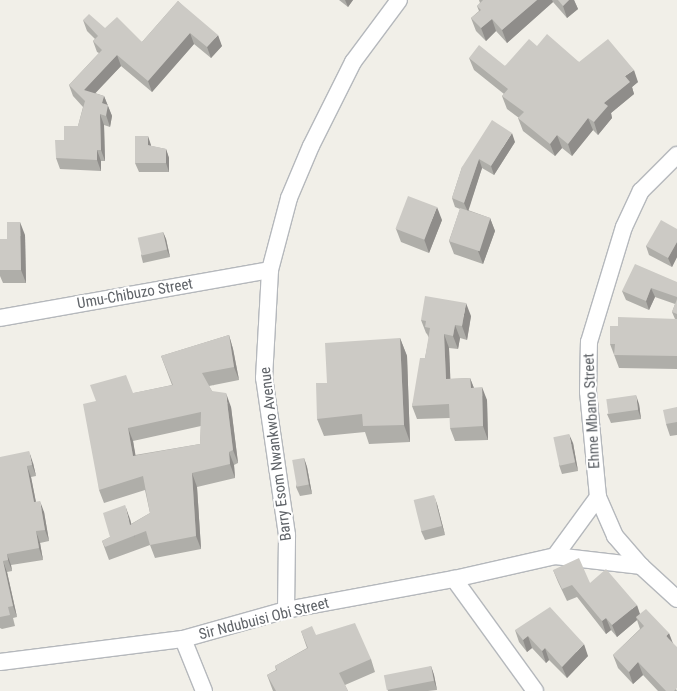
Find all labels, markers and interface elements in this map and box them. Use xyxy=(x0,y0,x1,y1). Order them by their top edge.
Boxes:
street label: Umu-Chibuzo Street xyxy=(76,275,194,313)
street label: Ehme Mbano Street xyxy=(580,353,604,469)
street label: Barry Esom Nwankwo Avenue xyxy=(256,366,296,542)
street label: Sir Ndubuisi Obi Street xyxy=(197,594,331,644)

